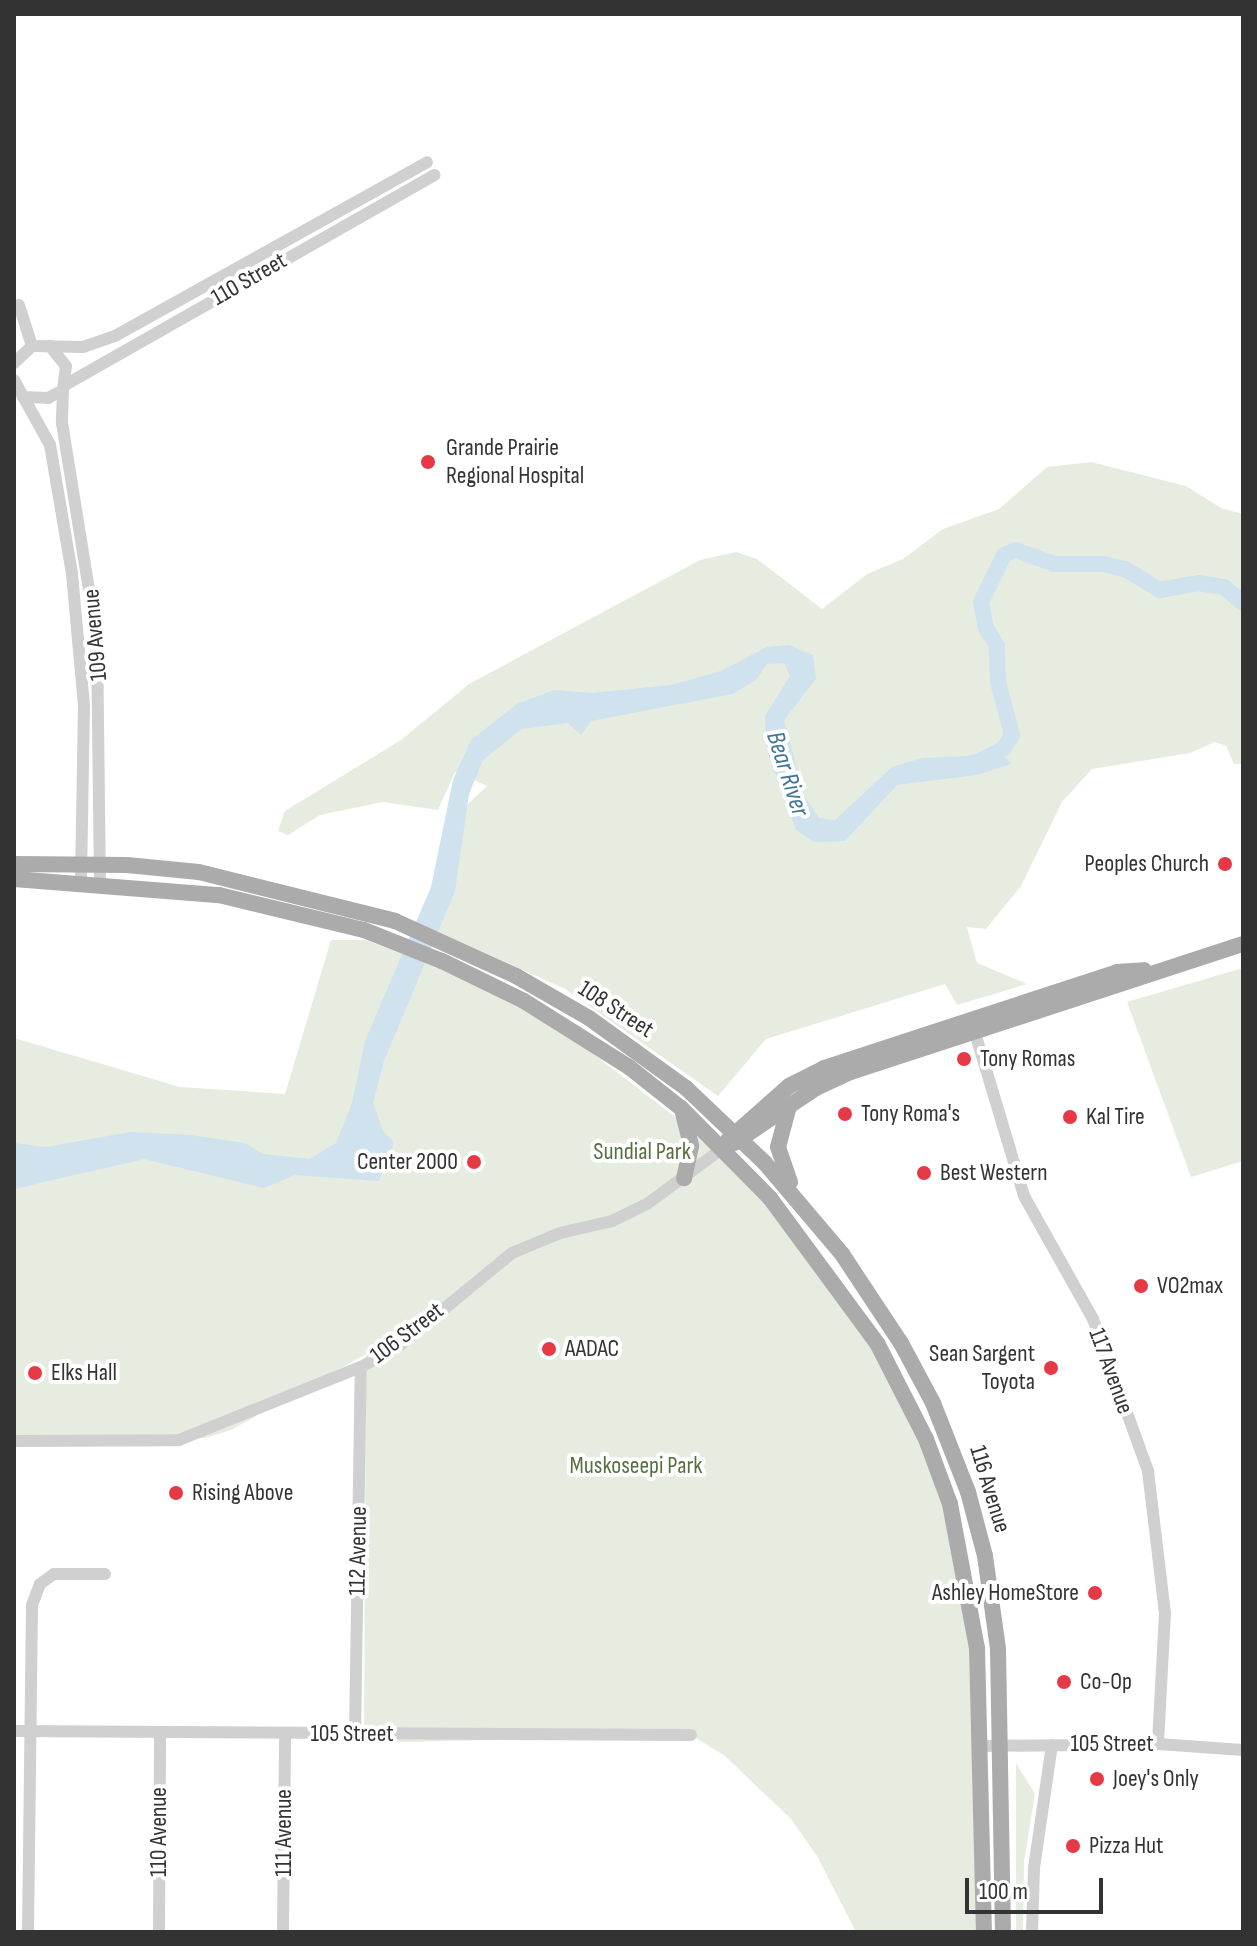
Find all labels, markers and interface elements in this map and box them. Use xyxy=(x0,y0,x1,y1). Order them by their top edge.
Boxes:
street label: 110 Street xyxy=(206,246,292,312)
place label: Grande Prairie Regional Hospital xyxy=(446,434,584,490)
marker: Grande Prairie Regional Hospital xyxy=(417,451,439,473)
street label: 109 Avenue xyxy=(77,588,113,682)
water label: Bear River xyxy=(759,728,815,820)
place label: Peoples Church xyxy=(1084,850,1209,878)
marker: Peoples Church xyxy=(1216,855,1234,873)
street label: 108 Street xyxy=(573,974,659,1044)
place label: Tony Romas xyxy=(980,1045,1075,1073)
marker: Tony Romas xyxy=(955,1050,973,1068)
place label: Tony Roma's xyxy=(861,1100,960,1128)
place label: Kal Tire xyxy=(1086,1103,1145,1131)
marker: Tony Roma's xyxy=(836,1105,854,1123)
marker: Kal Tire xyxy=(1061,1108,1079,1126)
park label: Sundial Park xyxy=(593,1138,691,1166)
place label: Center 2000 xyxy=(357,1148,458,1176)
marker: Center 2000 xyxy=(465,1153,483,1171)
place label: Best Western xyxy=(940,1159,1047,1187)
marker: Best Western xyxy=(915,1164,933,1182)
place label: VO2max xyxy=(1157,1272,1223,1300)
marker: VO2max xyxy=(1132,1277,1150,1295)
street label: 106 Street xyxy=(365,1296,449,1370)
street label: 117 Avenue xyxy=(1082,1324,1140,1418)
place label: AADAC xyxy=(565,1335,619,1363)
marker: AADAC xyxy=(540,1340,558,1358)
place label: Sean Sargent Toyota xyxy=(929,1340,1035,1396)
place label: Elks Hall xyxy=(51,1359,117,1387)
marker: Sean Sargent Toyota xyxy=(1042,1359,1060,1377)
marker: Elks Hall xyxy=(26,1364,44,1382)
street label: 116 Avenue xyxy=(963,1442,1017,1536)
park label: Muskoseepi Park xyxy=(570,1452,702,1480)
place label: Rising Above xyxy=(192,1479,293,1507)
marker: Rising Above xyxy=(167,1484,185,1502)
street label: 112 Avenue xyxy=(343,1506,373,1596)
place label: Ashley HomeStore xyxy=(932,1579,1079,1607)
marker: Ashley HomeStore xyxy=(1086,1584,1104,1602)
place label: Co-Op xyxy=(1080,1668,1132,1696)
marker: Co-Op xyxy=(1055,1673,1073,1691)
street label: 105 Street xyxy=(310,1720,394,1748)
street label: 105 Street xyxy=(1070,1730,1154,1758)
place label: Joey's Only xyxy=(1113,1765,1199,1793)
marker: Joey's Only xyxy=(1088,1770,1106,1788)
street label: 110 Avenue xyxy=(145,1787,173,1877)
street label: 111 Avenue xyxy=(270,1789,298,1877)
place label: Pizza Hut xyxy=(1089,1832,1163,1860)
marker: Pizza Hut xyxy=(1064,1837,1082,1855)
scale bar xyxy=(969,1862,1107,1912)
text: 100 m xyxy=(979,1877,1028,1906)

